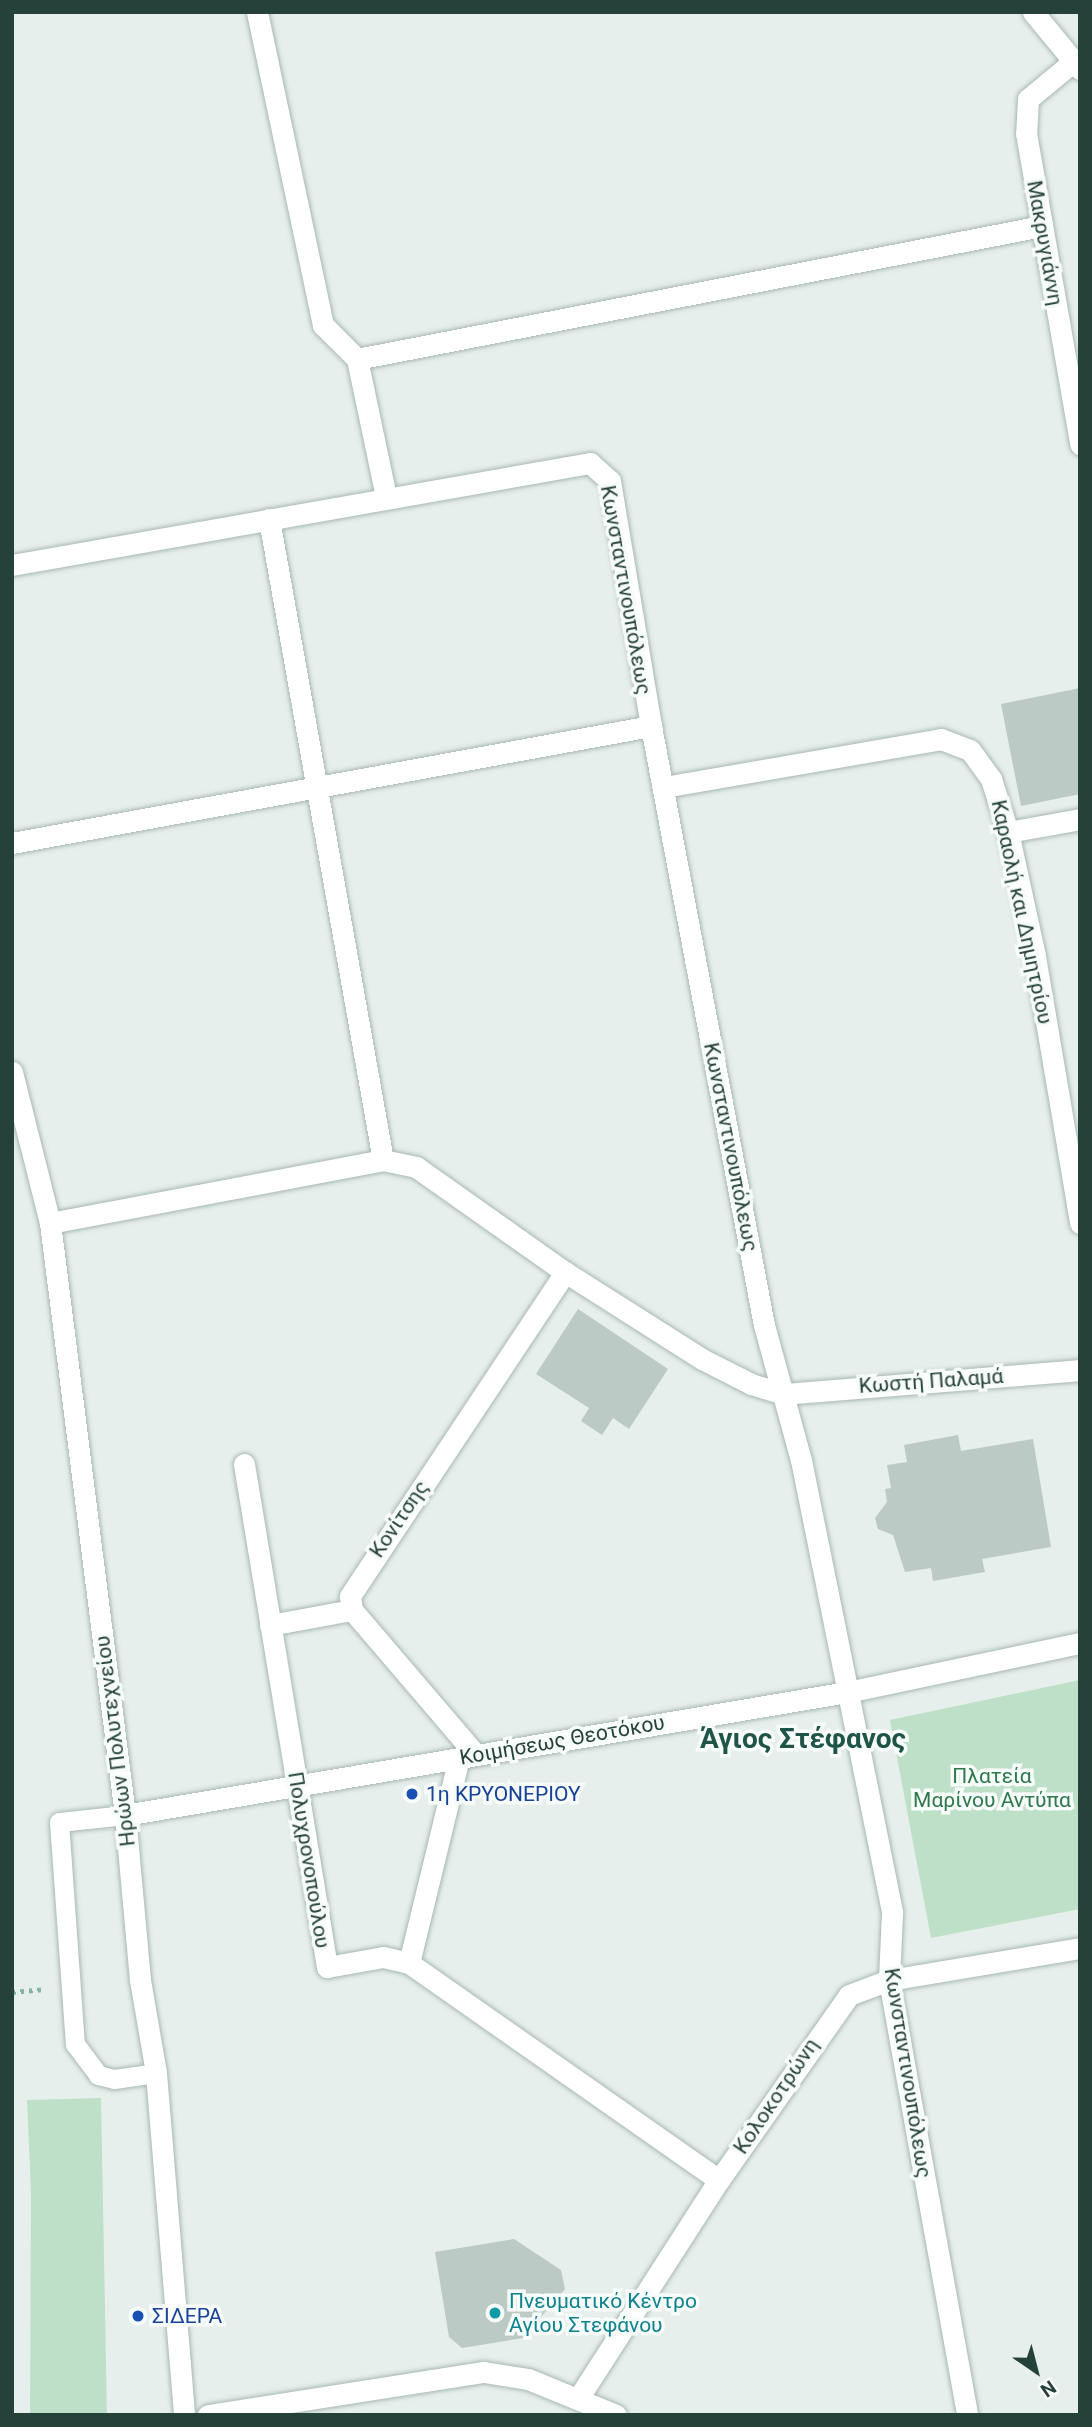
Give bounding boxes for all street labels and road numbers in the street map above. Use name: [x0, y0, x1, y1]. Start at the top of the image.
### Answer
street label: Μακρυγιάννη: [1022, 178, 1068, 308]
street label: Κωνσταντινουπόλεως: [595, 483, 657, 697]
street label: Καραολή και Δημητρίου: [986, 798, 1058, 1026]
street label: Κωνσταντινουπόλεως: [698, 1040, 764, 1254]
street label: Κωστή Παλαμά: [858, 1363, 1004, 1399]
street label: Κονίτσης: [364, 1476, 434, 1562]
street label: Ηρώων Πολυτεχνείου: [90, 1634, 140, 1848]
street label: Κοιμήσεως Θεοτόκου: [458, 1710, 666, 1770]
street label: Πολυχρονοπούλου: [283, 1770, 335, 1950]
street label: Κωνσταντινουπόλεως: [879, 1966, 937, 2180]
street label: Κολοκοτρώνη: [728, 2033, 824, 2159]

